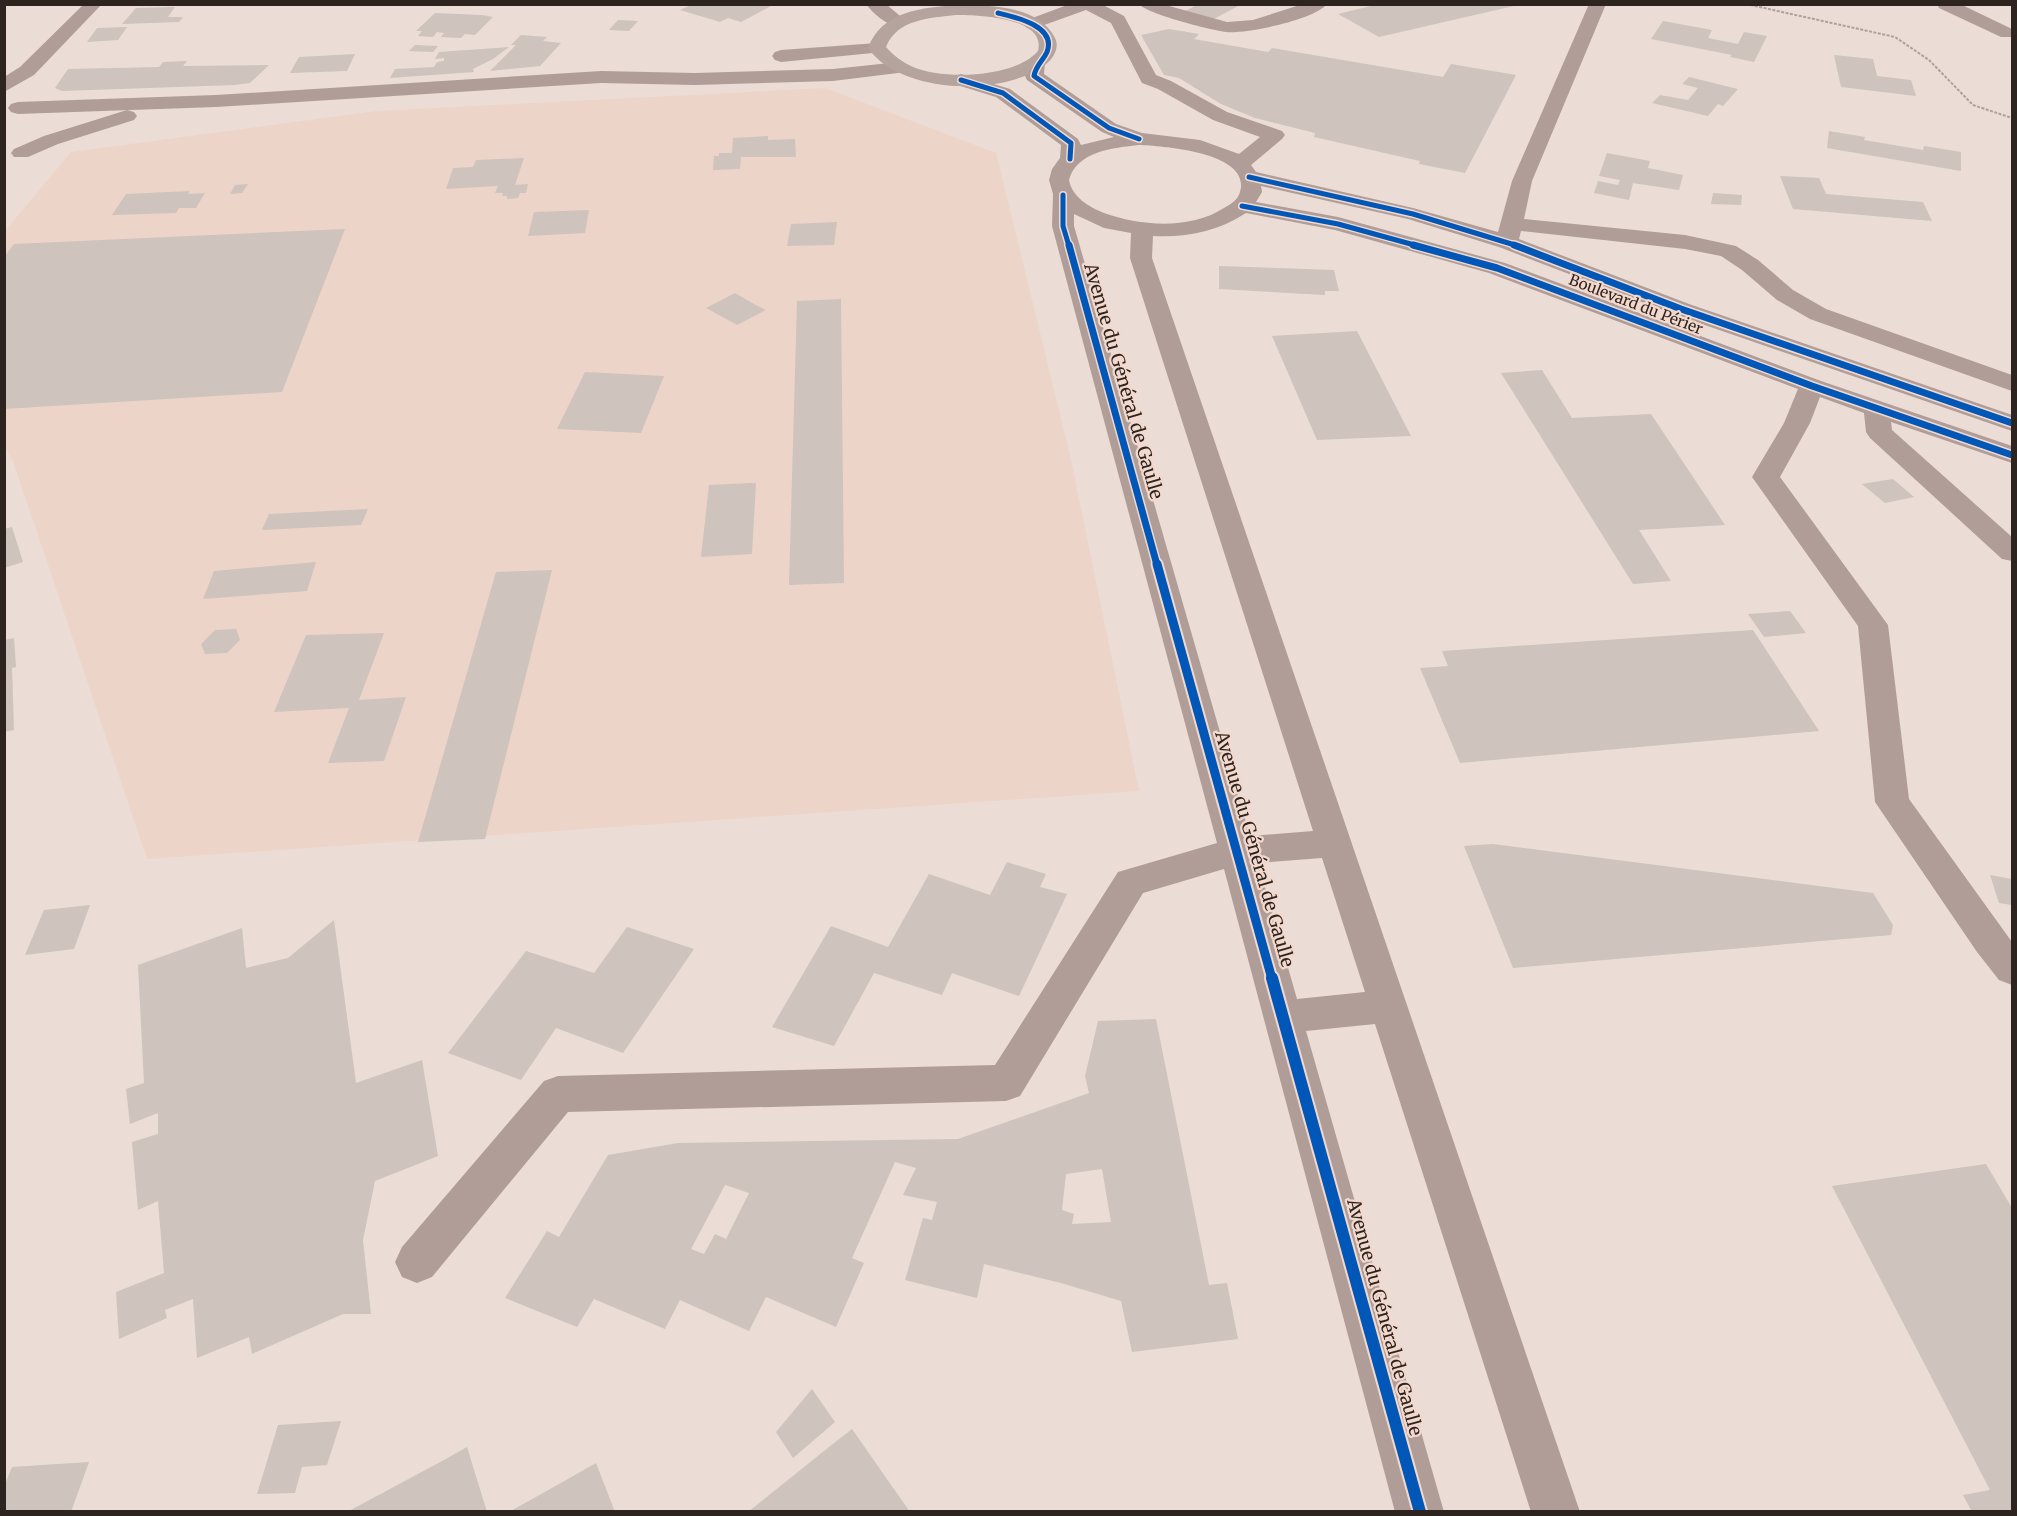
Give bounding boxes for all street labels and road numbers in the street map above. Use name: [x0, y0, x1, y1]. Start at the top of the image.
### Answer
street label: Avenue du Général de Gaulle: [1079, 259, 1169, 502]
street label: Boulevard du Périer: [1566, 270, 1706, 338]
street label: Avenue du Général de Gaulle: [1210, 727, 1300, 970]
street label: Avenue du Général de Gaulle: [1342, 1195, 1428, 1438]

